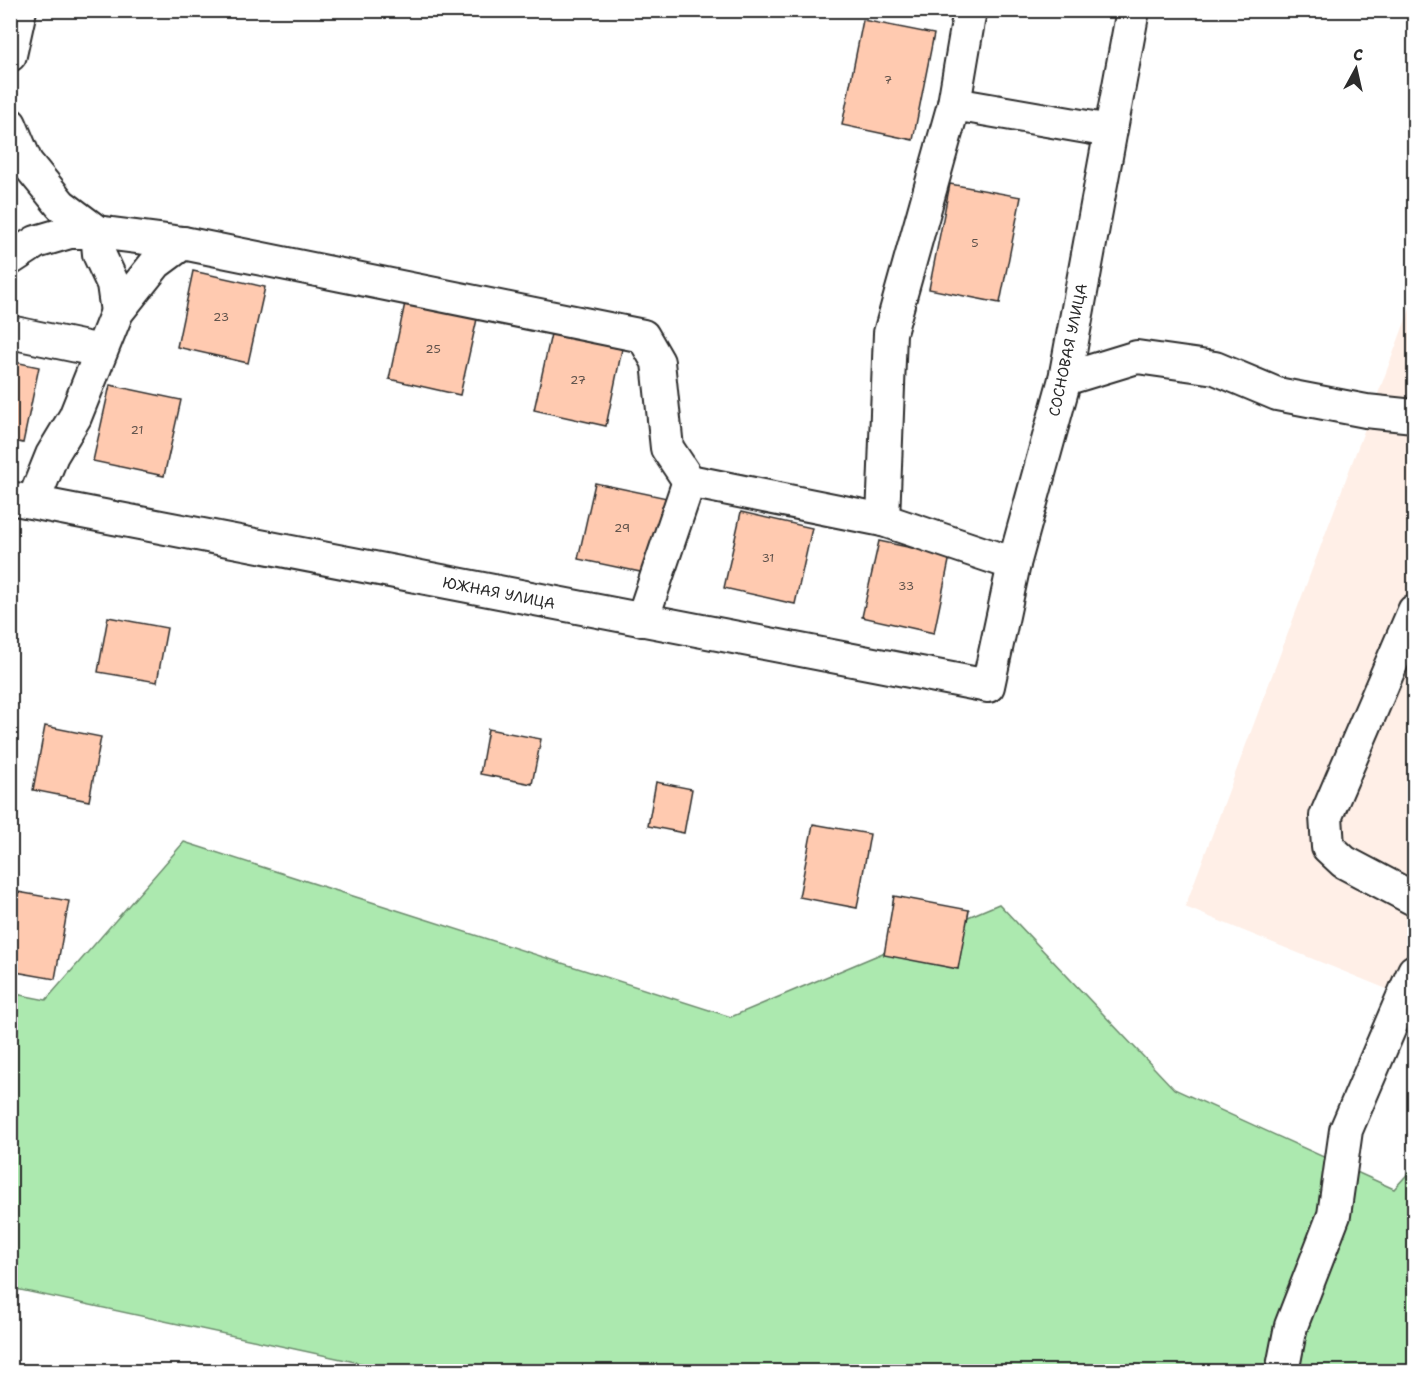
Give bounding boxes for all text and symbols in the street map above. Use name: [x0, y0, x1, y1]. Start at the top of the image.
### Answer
north arrow: [1326, 39, 1386, 99]
text: С: [1352, 44, 1365, 66]
house number: 7: [884, 72, 892, 88]
house number: 5: [971, 235, 979, 251]
street label: СОСНОВАЯ УЛИЦА: [1044, 282, 1092, 418]
house number: 23: [213, 309, 229, 325]
house number: 25: [425, 341, 441, 357]
house number: 27: [570, 372, 586, 388]
house number: 21: [131, 422, 143, 438]
house number: 29: [614, 520, 630, 536]
house number: 31: [762, 550, 774, 566]
street label: ЮЖНАЯ УЛИЦА: [441, 572, 557, 614]
house number: 33: [898, 578, 914, 594]

